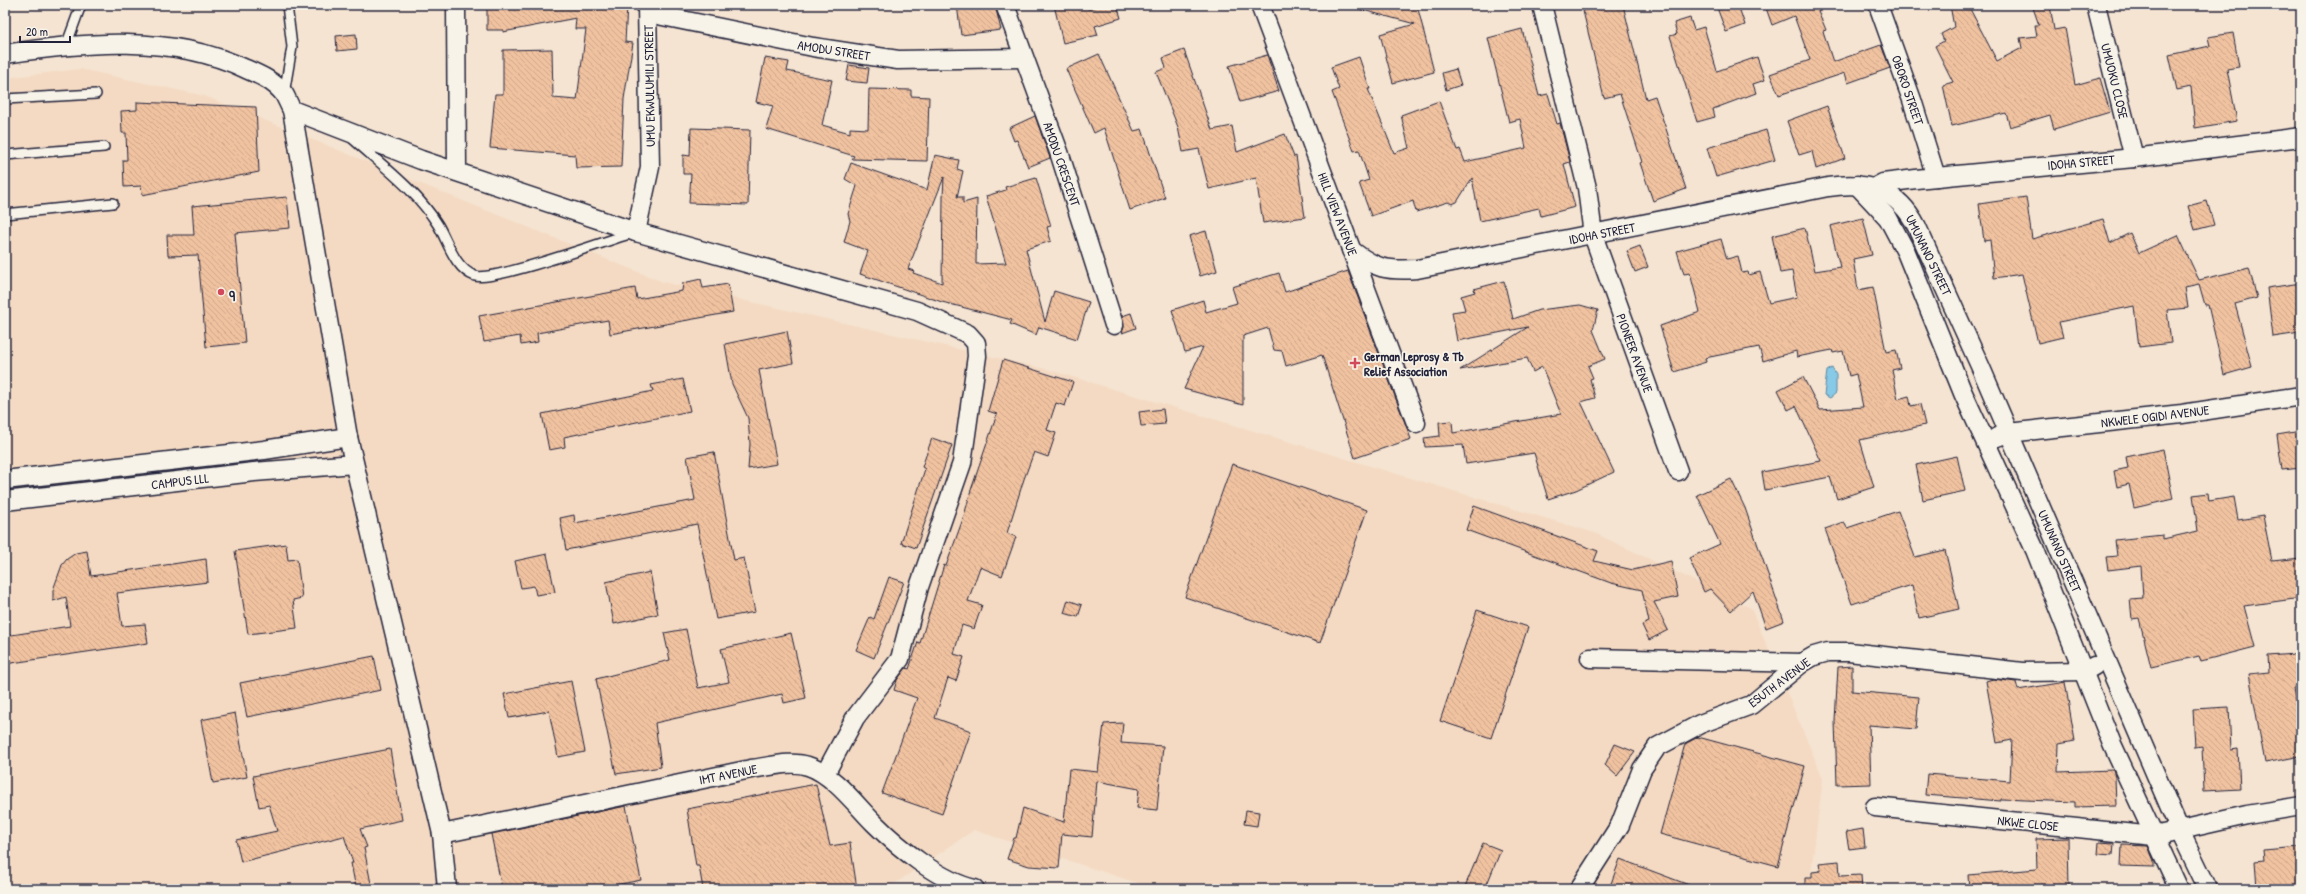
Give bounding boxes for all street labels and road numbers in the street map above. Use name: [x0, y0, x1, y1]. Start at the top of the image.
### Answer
street label: UMU EKWULUMILI STREET: [639, 24, 659, 147]
street label: AMODU STREET: [796, 35, 872, 65]
street label: UMUOKU CLOSE: [2097, 41, 2133, 121]
street label: OBORO STREET: [1888, 53, 1929, 128]
street label: AMODU CRESCENT: [1039, 119, 1085, 210]
street label: IDOHA STREET: [2047, 150, 2116, 174]
street label: HILL VIEW AVENUE: [1314, 170, 1362, 259]
street label: UMUNANO STREET: [1902, 212, 1957, 299]
street label: IDOHA STREET: [1567, 218, 1638, 248]
street label: PIONEER AVENUE: [1612, 311, 1658, 395]
street label: NKWELE OGIDI AVENUE: [2100, 400, 2210, 432]
street label: CAMPUS LLL: [150, 469, 210, 493]
street label: UMUNANO STREET: [2034, 507, 2086, 596]
street label: ESUTH AVENUE: [1744, 653, 1814, 711]
street label: IMT AVENUE: [697, 759, 759, 788]
street label: NKWE CLOSE: [1997, 811, 2060, 835]

